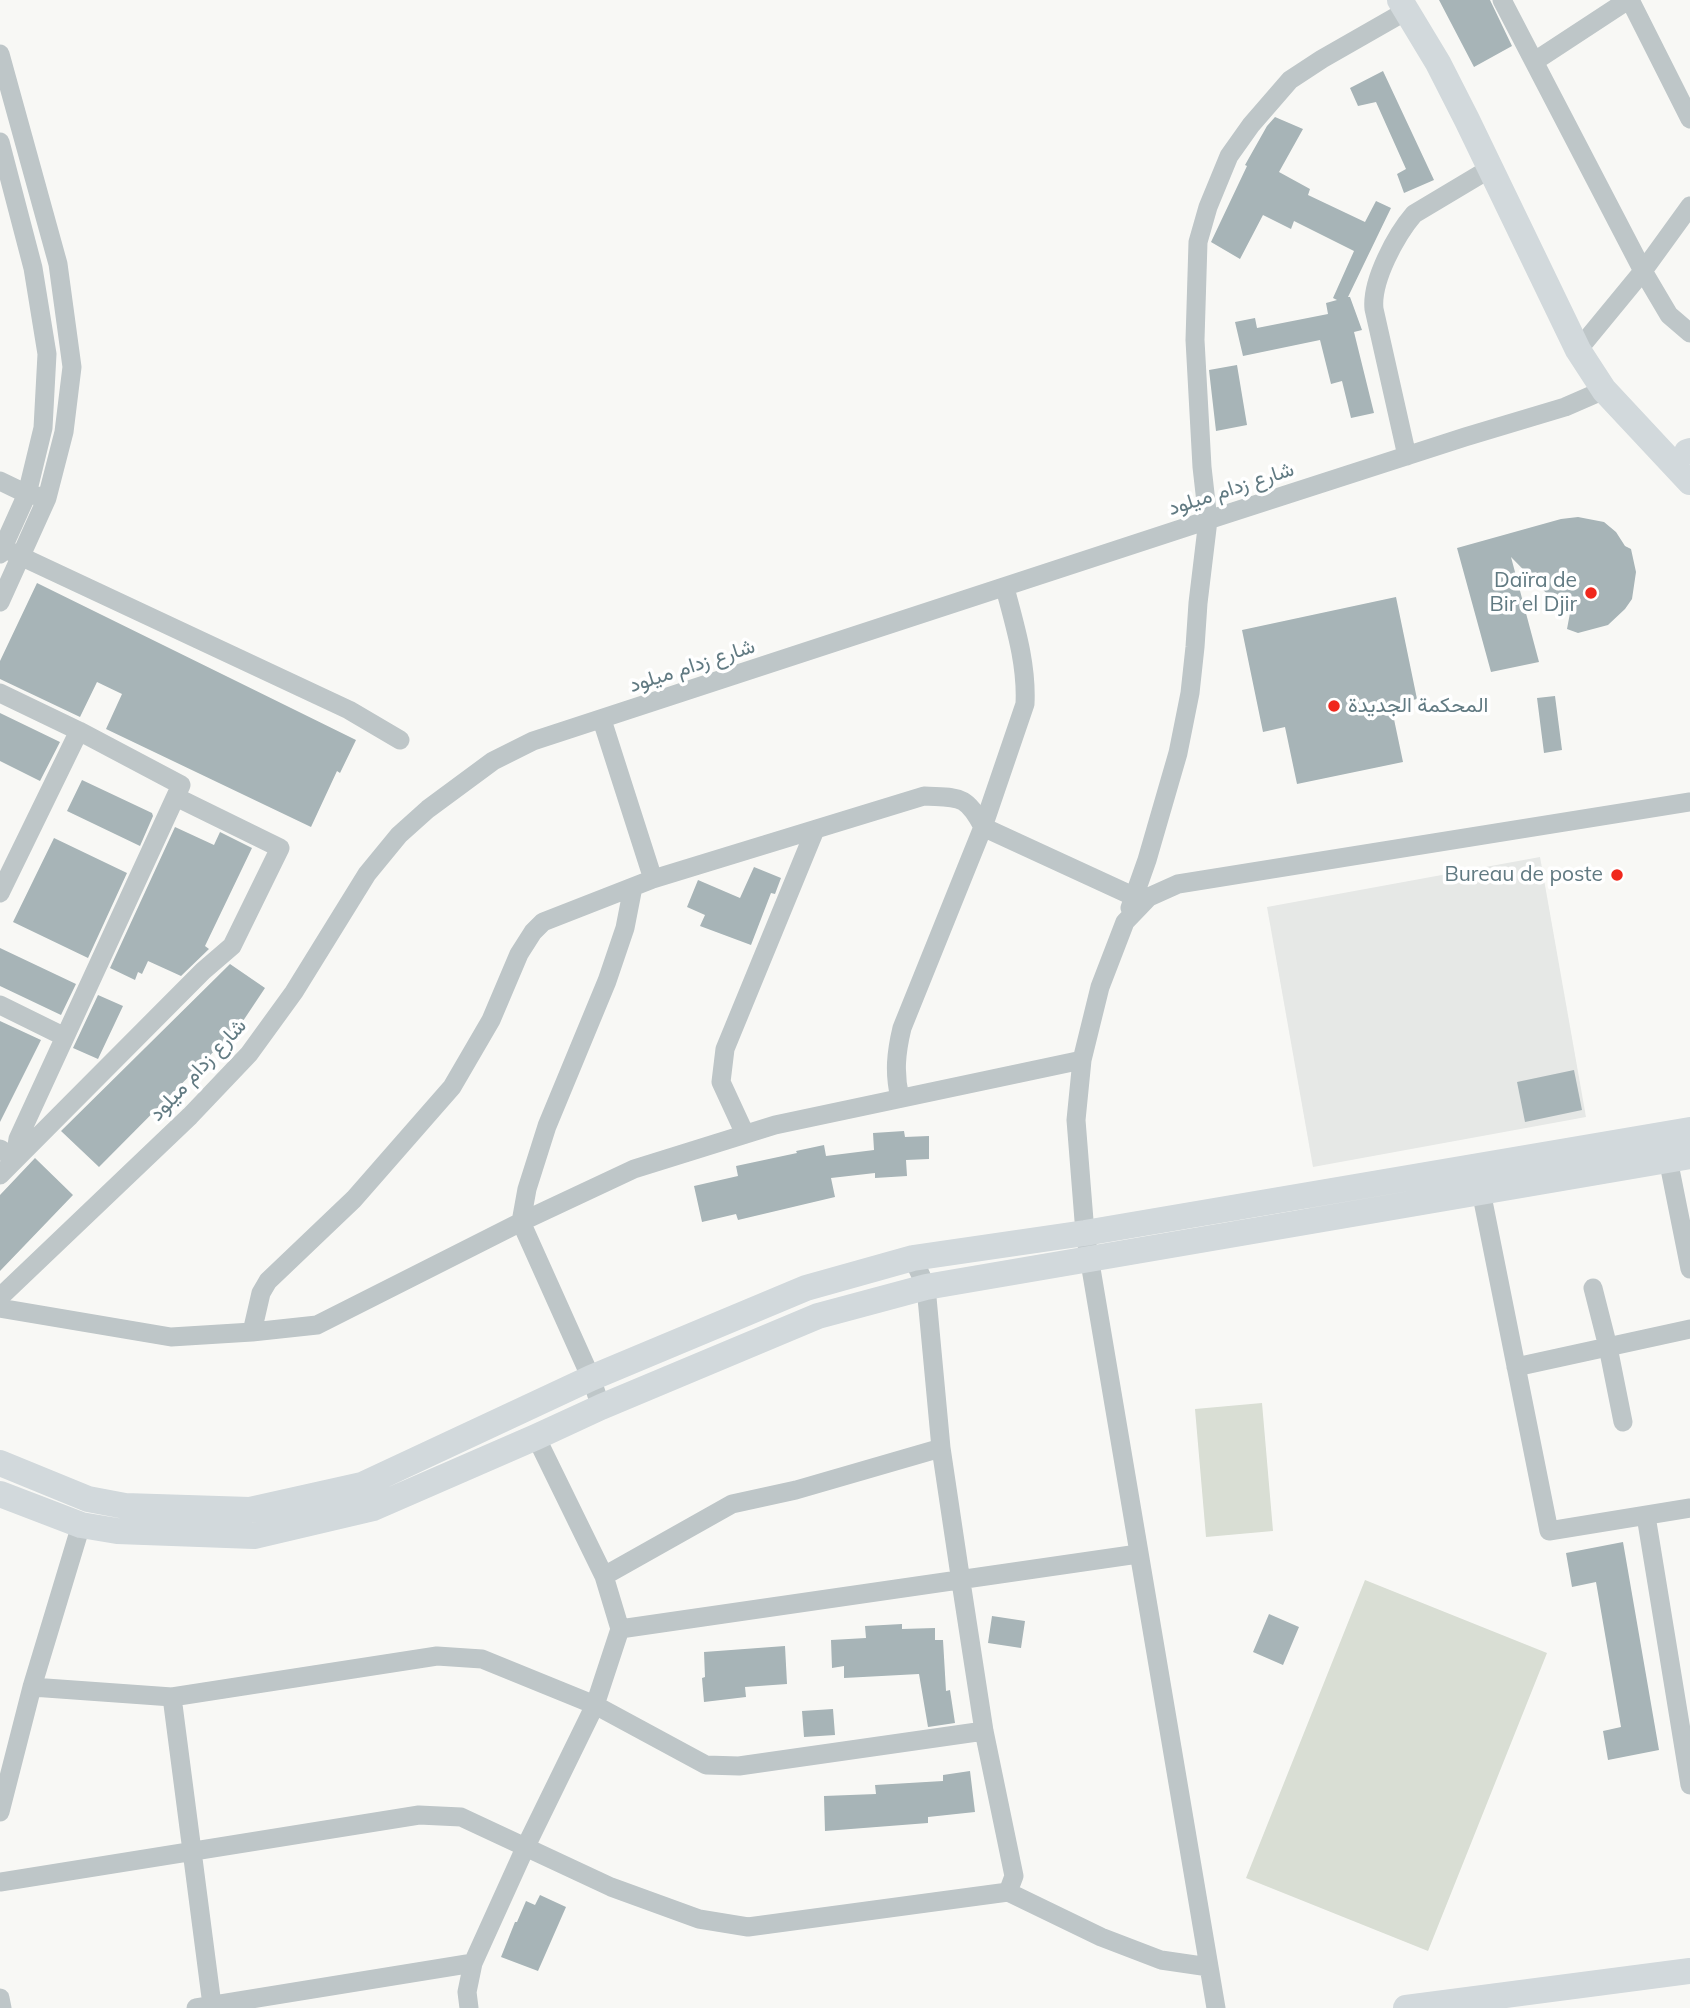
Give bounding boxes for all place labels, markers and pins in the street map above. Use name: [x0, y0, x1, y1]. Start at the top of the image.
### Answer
place label: Daïra de Bir el Djir: [1489, 568, 1577, 618]
marker: Daïra de Bir el Djir: [1583, 585, 1599, 601]
place label: المحكمة الجديدة: [1348, 693, 1488, 719]
marker: المحكمة الجديدة: [1326, 698, 1342, 714]
place label: Bureau de poste: [1444, 862, 1603, 888]
marker: Bureau de poste: [1609, 867, 1625, 883]

